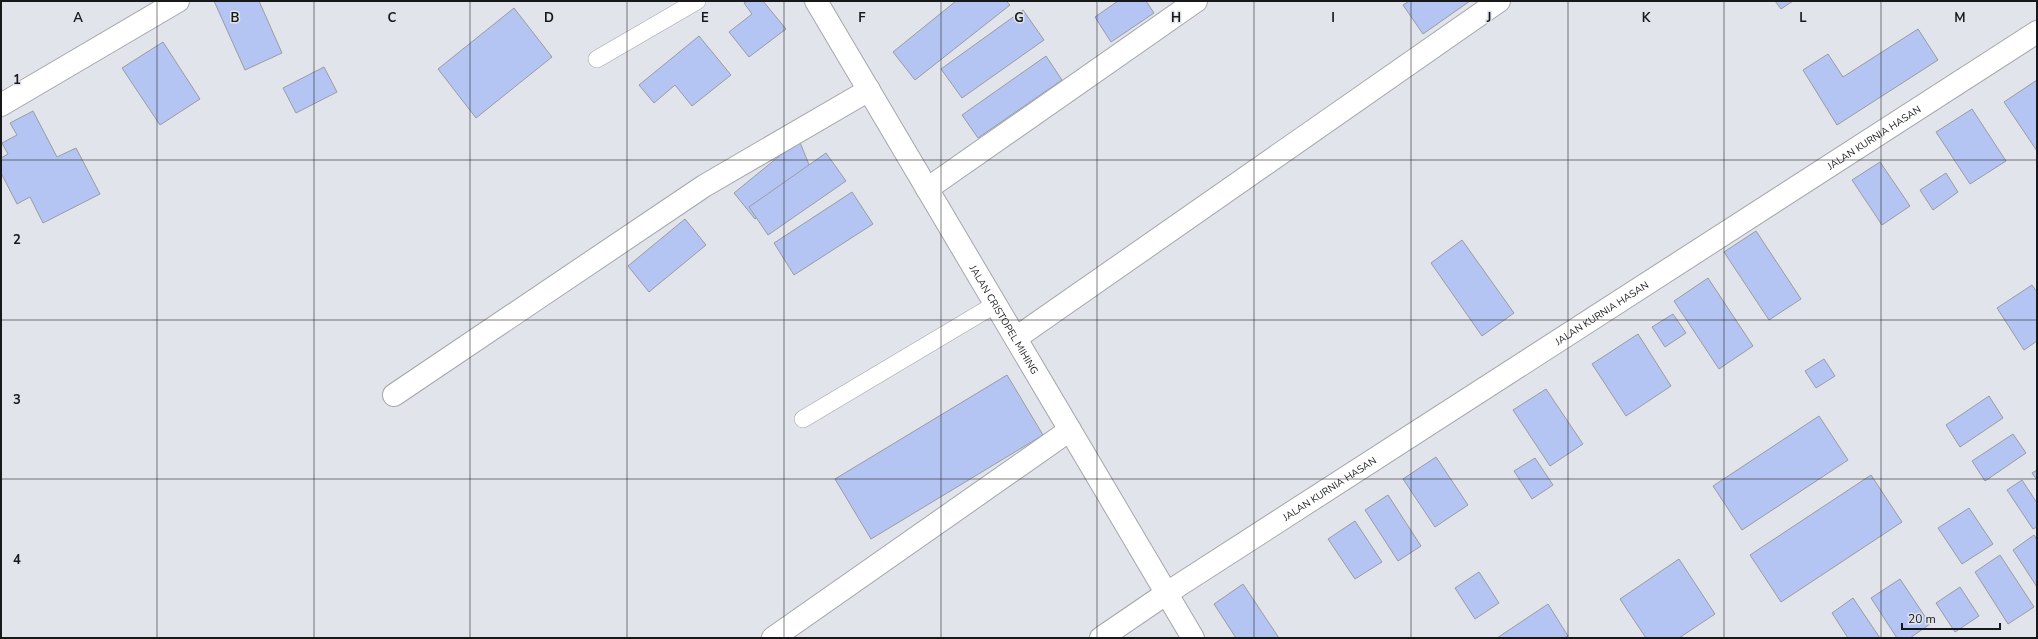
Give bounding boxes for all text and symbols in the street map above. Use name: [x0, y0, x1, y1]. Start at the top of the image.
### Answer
text: A: [73, 9, 83, 27]
text: B: [231, 9, 240, 27]
text: C: [388, 9, 397, 27]
text: D: [544, 9, 554, 27]
text: E: [701, 9, 709, 27]
text: F: [858, 9, 866, 27]
text: G: [1014, 9, 1024, 27]
text: H: [1171, 9, 1181, 27]
text: I: [1331, 9, 1335, 27]
text: J: [1486, 9, 1491, 27]
text: K: [1642, 9, 1651, 27]
text: L: [1799, 9, 1807, 27]
text: M: [1954, 9, 1966, 27]
text: 1: [13, 71, 21, 89]
street label: JALAN KURNIA HASAN: [1824, 103, 1924, 174]
text: 2: [13, 231, 21, 249]
street label: JALAN CRISTOPEL MIHING: [965, 262, 1041, 377]
street label: JALAN KURNIA HASAN: [1552, 278, 1652, 349]
text: 3: [13, 391, 21, 409]
street label: JALAN KURNIA HASAN: [1280, 454, 1379, 525]
text: 4: [13, 551, 21, 569]
scale bar: [1902, 605, 2000, 631]
text: 20 m: [1908, 611, 1936, 627]

